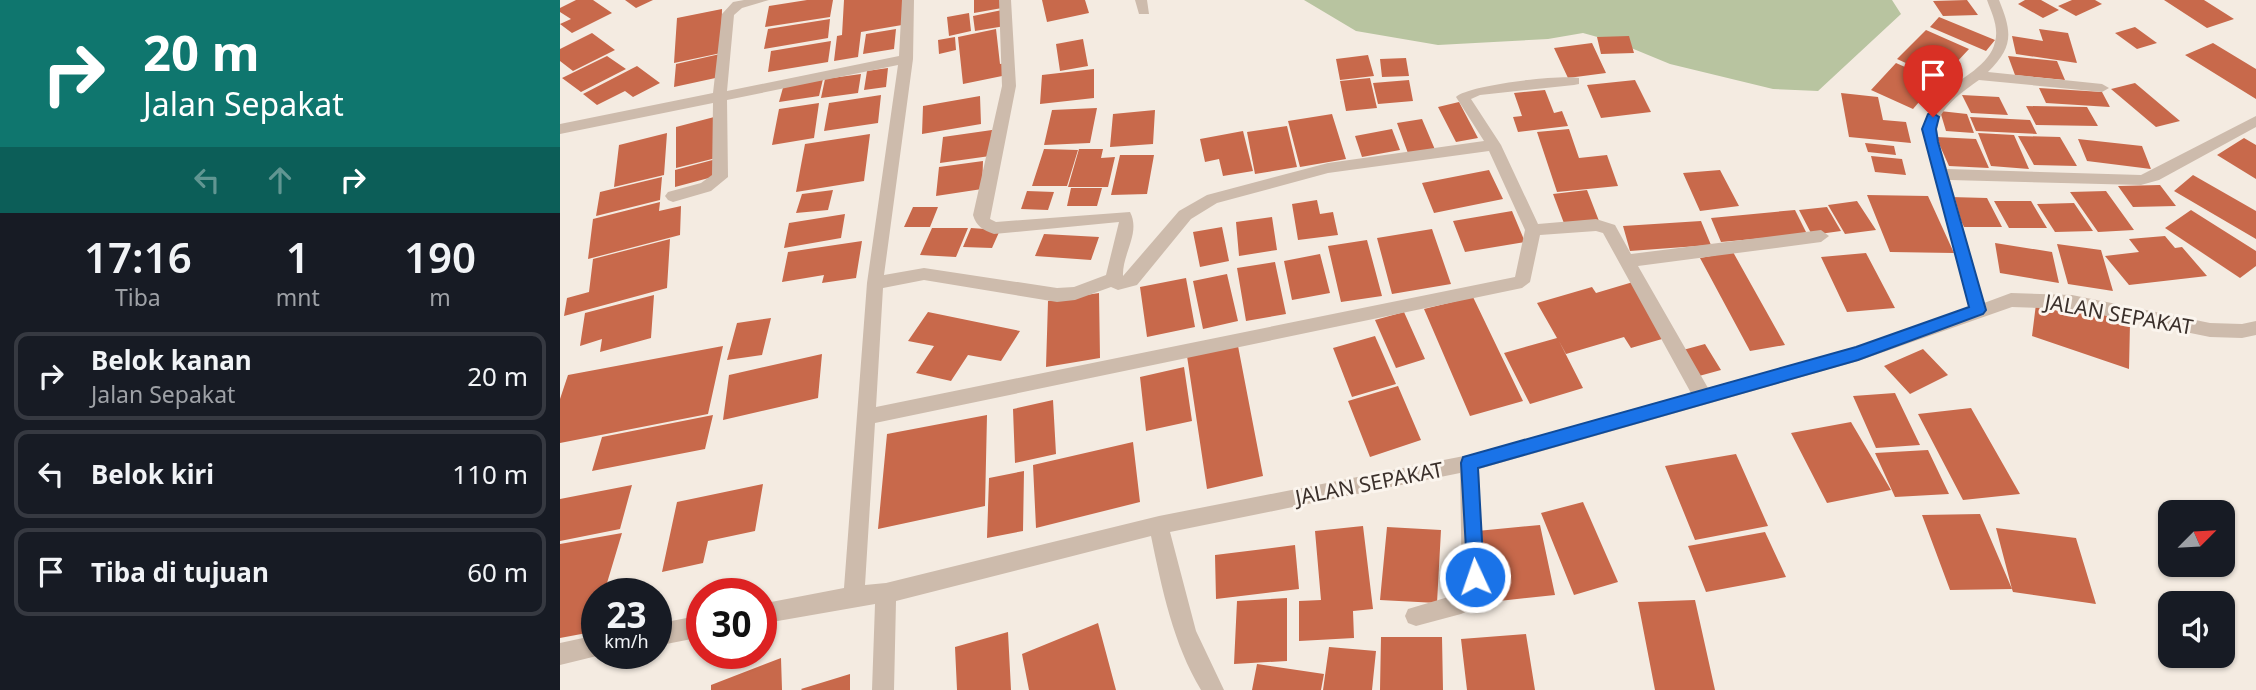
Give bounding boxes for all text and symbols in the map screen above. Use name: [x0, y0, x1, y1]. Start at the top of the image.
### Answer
text: 20 m: [143, 19, 260, 85]
icon: right: [28, 28, 119, 119]
pin: [1903, 45, 1963, 117]
icon: arrive: [1914, 56, 1952, 94]
text: Jalan Sepakat: [143, 82, 344, 125]
icon: left: [188, 161, 226, 199]
icon: ahead: [261, 161, 299, 199]
icon: right: [334, 161, 372, 199]
text: 17:16: [84, 228, 192, 285]
text: 1: [286, 228, 310, 285]
text: 190: [404, 228, 476, 285]
text: Tiba: [115, 281, 161, 313]
text: mnt: [276, 281, 320, 313]
text: m: [429, 281, 451, 313]
street label: JALAN SEPAKAT: [2041, 287, 2196, 341]
text: Belok kanan: [91, 342, 252, 378]
icon: right: [32, 357, 70, 395]
text: 20 m: [467, 358, 528, 394]
text: Jalan Sepakat: [91, 378, 235, 410]
icon: left: [32, 455, 70, 493]
street label: JALAN SEPAKAT: [1291, 455, 1446, 511]
text: Belok kiri: [91, 456, 214, 492]
text: 110 m: [452, 456, 528, 492]
north arrow: [2158, 500, 2235, 578]
map controls: [2158, 500, 2235, 668]
position arrow: [1438, 540, 1512, 614]
icon: arrive: [32, 553, 70, 591]
text: Tiba di tujuan: [91, 554, 269, 590]
text: 60 m: [467, 554, 528, 590]
speed limit sign: 30: [686, 578, 777, 669]
text: 23: [606, 591, 647, 638]
button: sound: [2158, 591, 2235, 668]
text: km/h: [604, 629, 649, 653]

